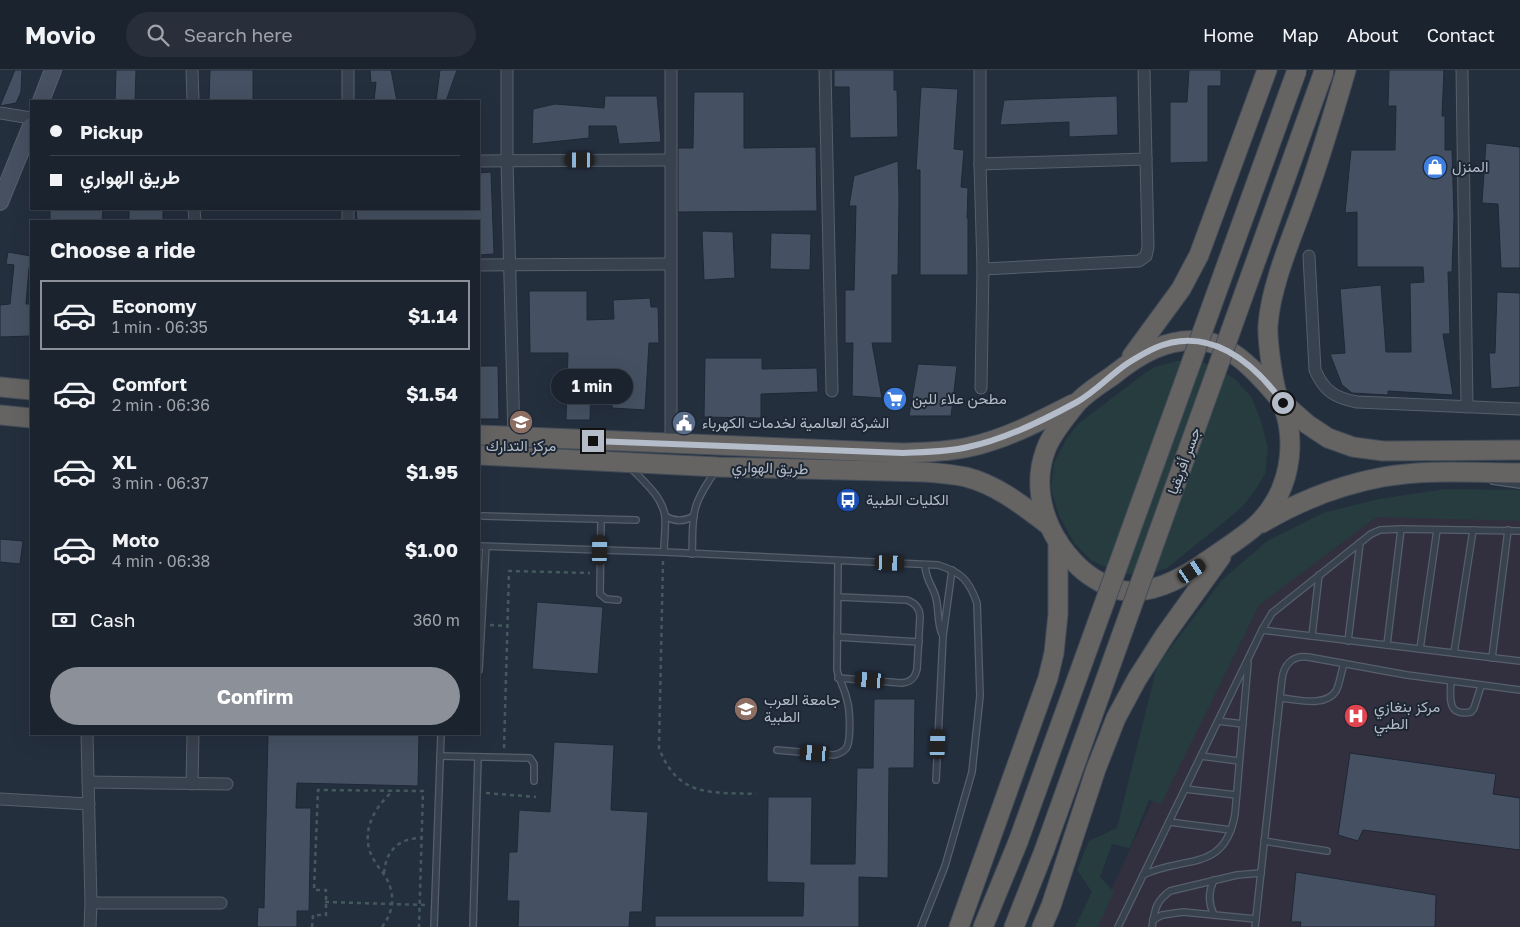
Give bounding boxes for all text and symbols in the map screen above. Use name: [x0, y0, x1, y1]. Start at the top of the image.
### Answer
search box: [126, 12, 476, 57]
text: Movio: [25, 20, 96, 49]
icon: search: [144, 21, 172, 49]
text: Search here: [184, 23, 293, 46]
text: Home: [1203, 24, 1254, 46]
text: Map: [1282, 24, 1319, 46]
text: About: [1347, 24, 1399, 46]
text: Contact: [1427, 24, 1495, 46]
text: Pickup: [80, 120, 143, 143]
car: [565, 153, 595, 168]
shop icon: المنزل: [1422, 154, 1448, 180]
place label: المنزل: [1452, 157, 1488, 176]
text: طريق الهواري: [80, 165, 180, 188]
text: Choose a ride: [50, 236, 196, 263]
icon: car: [52, 293, 97, 338]
text: Economy: [112, 294, 197, 317]
text: $1.14: [408, 304, 458, 327]
text: 1 min · 06:35: [112, 317, 208, 337]
callout: 1 min: [552, 368, 634, 404]
icon: car: [52, 371, 97, 416]
text: Comfort: [112, 372, 187, 395]
text: 1 min: [572, 376, 612, 396]
text: $1.54: [406, 382, 458, 405]
supermarket icon: مطحن علاء للبن: [882, 386, 908, 412]
place label: مطحن علاء للبن: [912, 389, 1007, 409]
route start: [1272, 392, 1294, 414]
text: 2 min · 06:36: [112, 395, 210, 415]
school or university icon: مركز التدارك: [508, 409, 534, 435]
public building icon: الشركة العالمية لخدمات الكهرباء: [671, 410, 697, 436]
place label: الشركة العالمية لخدمات الكهرباء: [702, 413, 889, 432]
street label: جسر أفريقيا: [1163, 425, 1204, 497]
route end: [582, 430, 604, 452]
place label: مركز التدارك: [486, 436, 556, 455]
icon: car: [52, 449, 97, 494]
text: XL: [112, 450, 137, 473]
street label: طريق الهواري: [731, 457, 809, 482]
text: $1.95: [406, 460, 458, 483]
text: 3 min · 06:37: [112, 473, 209, 493]
bus stop icon: الكليات الطبية: [835, 487, 861, 513]
place label: الكليات الطبية: [866, 490, 949, 509]
icon: car: [52, 527, 97, 572]
text: Moto: [112, 528, 159, 551]
car: [592, 535, 607, 565]
text: $1.00: [405, 538, 458, 561]
text: 4 min · 06:38: [112, 551, 210, 571]
car: [874, 555, 905, 571]
car: [1175, 556, 1208, 586]
icon: cash: [50, 606, 78, 634]
text: Cash: [90, 608, 135, 631]
text: 360 m: [413, 610, 460, 630]
button: Confirm: [50, 667, 460, 725]
car: [854, 671, 885, 689]
place label: جامعة العرب الطبية: [764, 690, 840, 726]
school or university icon: جامعة العرب الطبية: [733, 696, 759, 722]
place label: مركز بنغازي الطبي: [1374, 697, 1440, 737]
hospital icon: مركز بنغازي الطبي: [1343, 703, 1369, 729]
car: [929, 729, 946, 759]
car: [799, 744, 830, 762]

